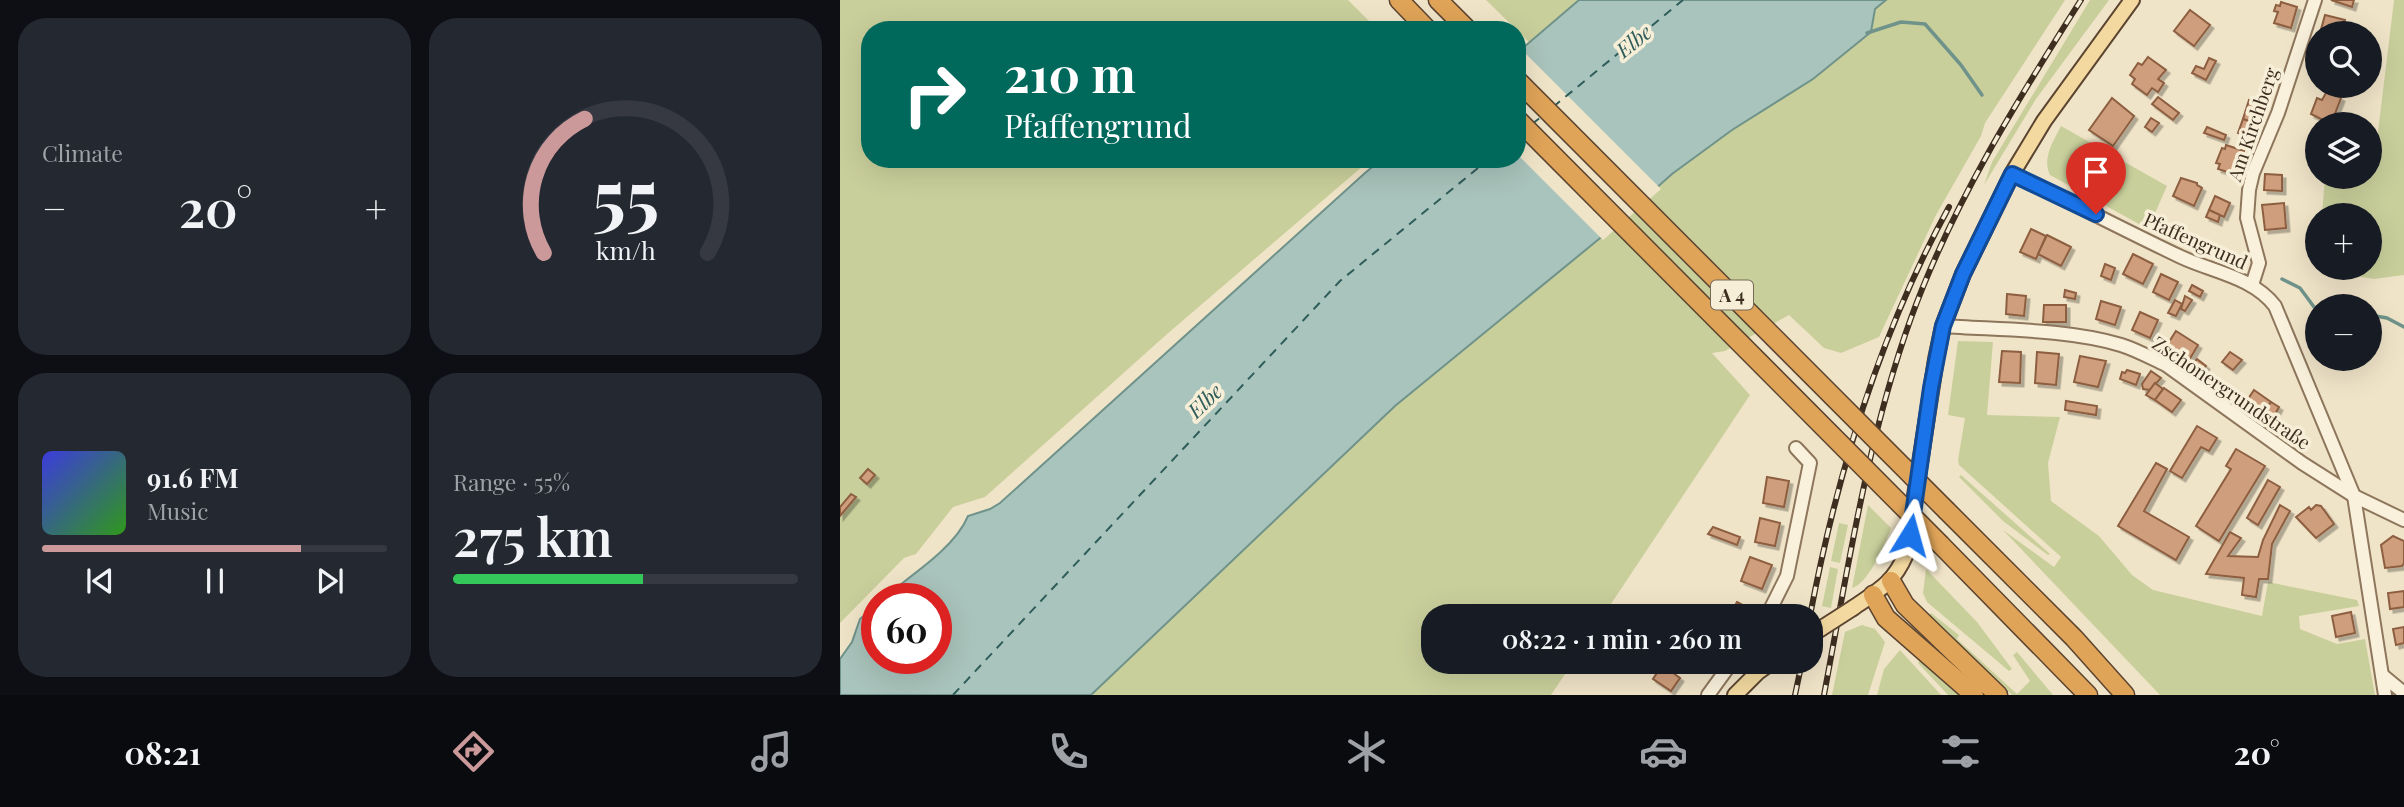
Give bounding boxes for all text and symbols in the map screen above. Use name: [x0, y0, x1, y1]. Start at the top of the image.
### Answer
water label: Elbe: [1609, 17, 1657, 64]
map controls: [2305, 21, 2382, 371]
button: search: [2305, 21, 2382, 98]
text: 210 m: [1004, 40, 1136, 105]
icon: right: [889, 49, 980, 140]
street label: Am Kirchberg: [2220, 64, 2284, 185]
text: Pfaffengrund: [1004, 103, 1192, 146]
button: layers: [2305, 112, 2382, 189]
text: Climate: [42, 137, 123, 168]
pin: [2066, 142, 2126, 214]
text: 55: [592, 144, 659, 241]
icon: arrive: [2077, 153, 2115, 191]
text: 20°: [179, 172, 253, 241]
text: −: [42, 182, 67, 233]
text: +: [365, 182, 387, 233]
button: +: [2305, 203, 2382, 280]
street label: Pfaffengrund: [2140, 205, 2252, 275]
text: km/h: [596, 232, 656, 265]
road number: A 4: [1711, 281, 1753, 310]
button: −: [2305, 294, 2382, 371]
street label: Zschonergrundstraße: [2148, 329, 2316, 455]
water label: Elbe: [1180, 377, 1227, 424]
text: 91.6 FM: [147, 460, 239, 495]
text: Range · 55%: [453, 466, 570, 497]
text: Music: [147, 495, 208, 526]
position arrow: [1873, 498, 1947, 572]
text: 275 km: [453, 501, 613, 570]
icon: previous: [81, 562, 119, 600]
icon: pause: [196, 562, 234, 600]
icon: next: [311, 562, 349, 600]
speed limit sign: 60: [861, 583, 952, 674]
text: 08:22 · 1 min · 260 m: [1502, 621, 1742, 656]
icon: directions: [449, 727, 498, 776]
icon: music: [747, 727, 796, 776]
icon: phone: [1044, 727, 1093, 776]
icon: climate: [1342, 727, 1391, 776]
icon: car: [1639, 727, 1688, 776]
icon: filters: [1936, 727, 1985, 776]
text: 08:21: [124, 730, 201, 773]
text: 20°: [2234, 730, 2280, 773]

